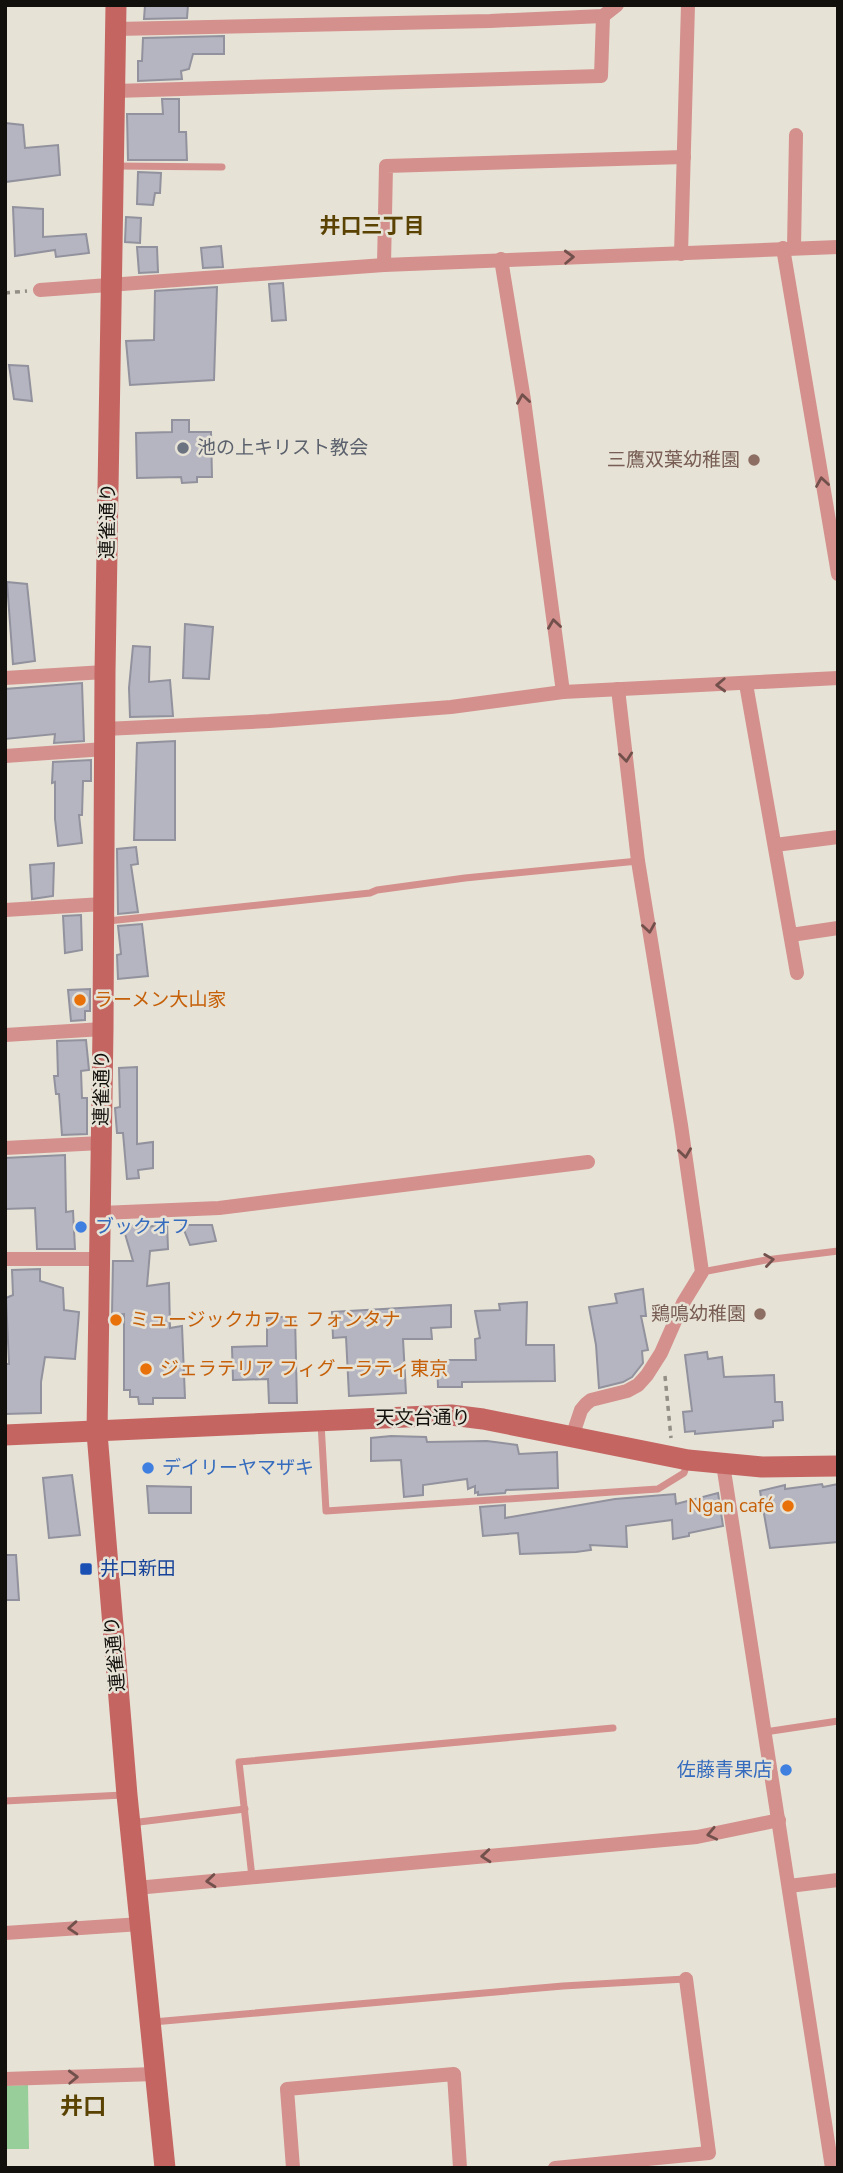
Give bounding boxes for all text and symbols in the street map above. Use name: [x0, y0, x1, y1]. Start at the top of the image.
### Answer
district label: 井口三丁目: [320, 212, 425, 240]
one-way arrow: [564, 250, 575, 265]
one-way arrow: [516, 393, 531, 405]
place label: 池の上キリスト教会: [197, 435, 368, 461]
marker: 池の上キリスト教会: [175, 440, 191, 456]
place label: 三鷹双葉幼稚園: [607, 447, 740, 473]
marker: 三鷹双葉幼稚園: [746, 452, 762, 468]
one-way arrow: [815, 476, 830, 488]
street label: 連雀通り: [94, 483, 122, 559]
one-way arrow: [547, 619, 562, 630]
one-way arrow: [715, 678, 726, 693]
one-way arrow: [618, 752, 633, 763]
one-way arrow: [641, 922, 656, 934]
place label: ラーメン大山家: [94, 987, 226, 1013]
marker: ラーメン大山家: [72, 992, 88, 1008]
street label: 連雀通り: [88, 1050, 116, 1126]
one-way arrow: [677, 1147, 692, 1159]
place label: ブックオフ: [95, 1214, 190, 1240]
marker: ブックオフ: [73, 1219, 89, 1235]
one-way arrow: [763, 1253, 775, 1268]
place label: 鶏鳴幼稚園: [651, 1301, 746, 1327]
marker: 鶏鳴幼稚園: [752, 1306, 768, 1322]
place label: ミュージックカフェ フォンタナ: [130, 1307, 401, 1333]
marker: ミュージックカフェ フォンタナ: [108, 1312, 124, 1328]
place label: ジェラテリア フィグーラティ東京: [160, 1356, 448, 1382]
marker: ジェラテリア フィグーラティ東京: [138, 1361, 154, 1377]
street label: 天文台通り: [375, 1405, 471, 1431]
place label: デイリーヤマザキ: [162, 1455, 314, 1481]
marker: デイリーヤマザキ: [140, 1460, 156, 1476]
place label: Ngan café: [688, 1493, 774, 1519]
marker: Ngan café: [780, 1498, 796, 1514]
place label: 井口新田: [100, 1556, 176, 1582]
marker: 井口新田: [78, 1561, 94, 1577]
street label: 連雀通り: [99, 1615, 131, 1693]
place label: 佐藤青果店: [677, 1757, 772, 1783]
marker: 佐藤青果店: [778, 1762, 794, 1778]
one-way arrow: [706, 1826, 718, 1840]
one-way arrow: [480, 1849, 492, 1864]
one-way arrow: [205, 1873, 216, 1888]
one-way arrow: [67, 1921, 78, 1936]
one-way arrow: [69, 2069, 79, 2085]
district label: 井口: [60, 2091, 106, 2122]

